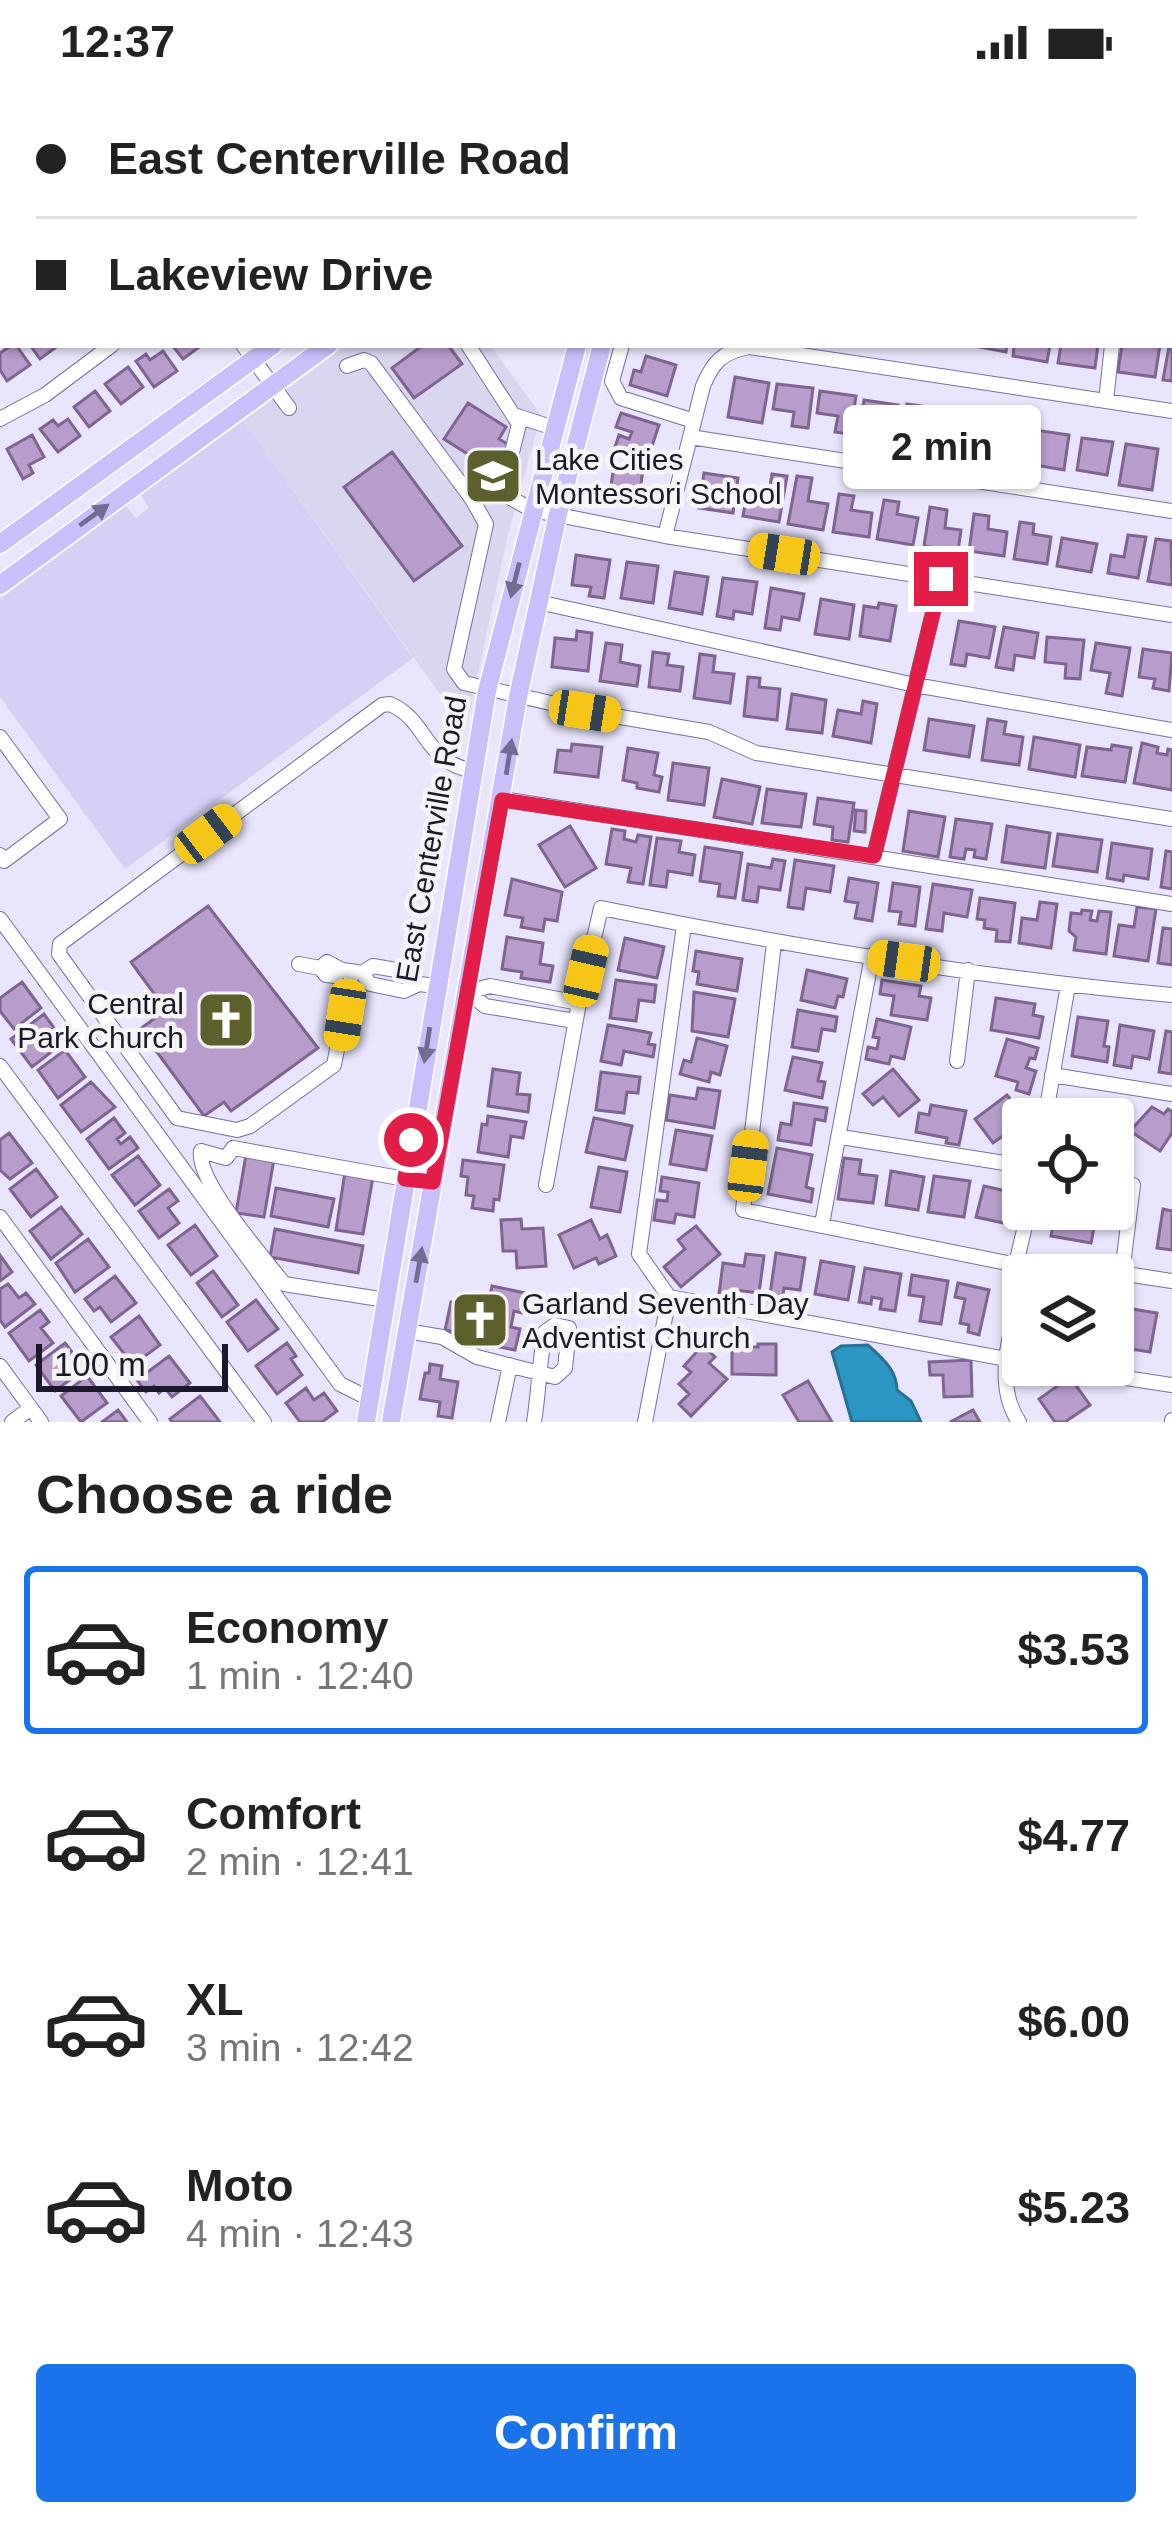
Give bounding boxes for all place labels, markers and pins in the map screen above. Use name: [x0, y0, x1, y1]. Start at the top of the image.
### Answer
place label: Lake Cities Montessori School: [535, 443, 782, 510]
school or university icon: Lake Cities Montessori School: [462, 445, 524, 507]
place label: Central Park Church: [17, 987, 184, 1054]
church icon: Central Park Church: [195, 989, 257, 1051]
place label: Garland Seventh Day Adventist Church: [522, 1287, 809, 1354]
church icon: Garland Seventh Day Adventist Church: [449, 1289, 511, 1351]

